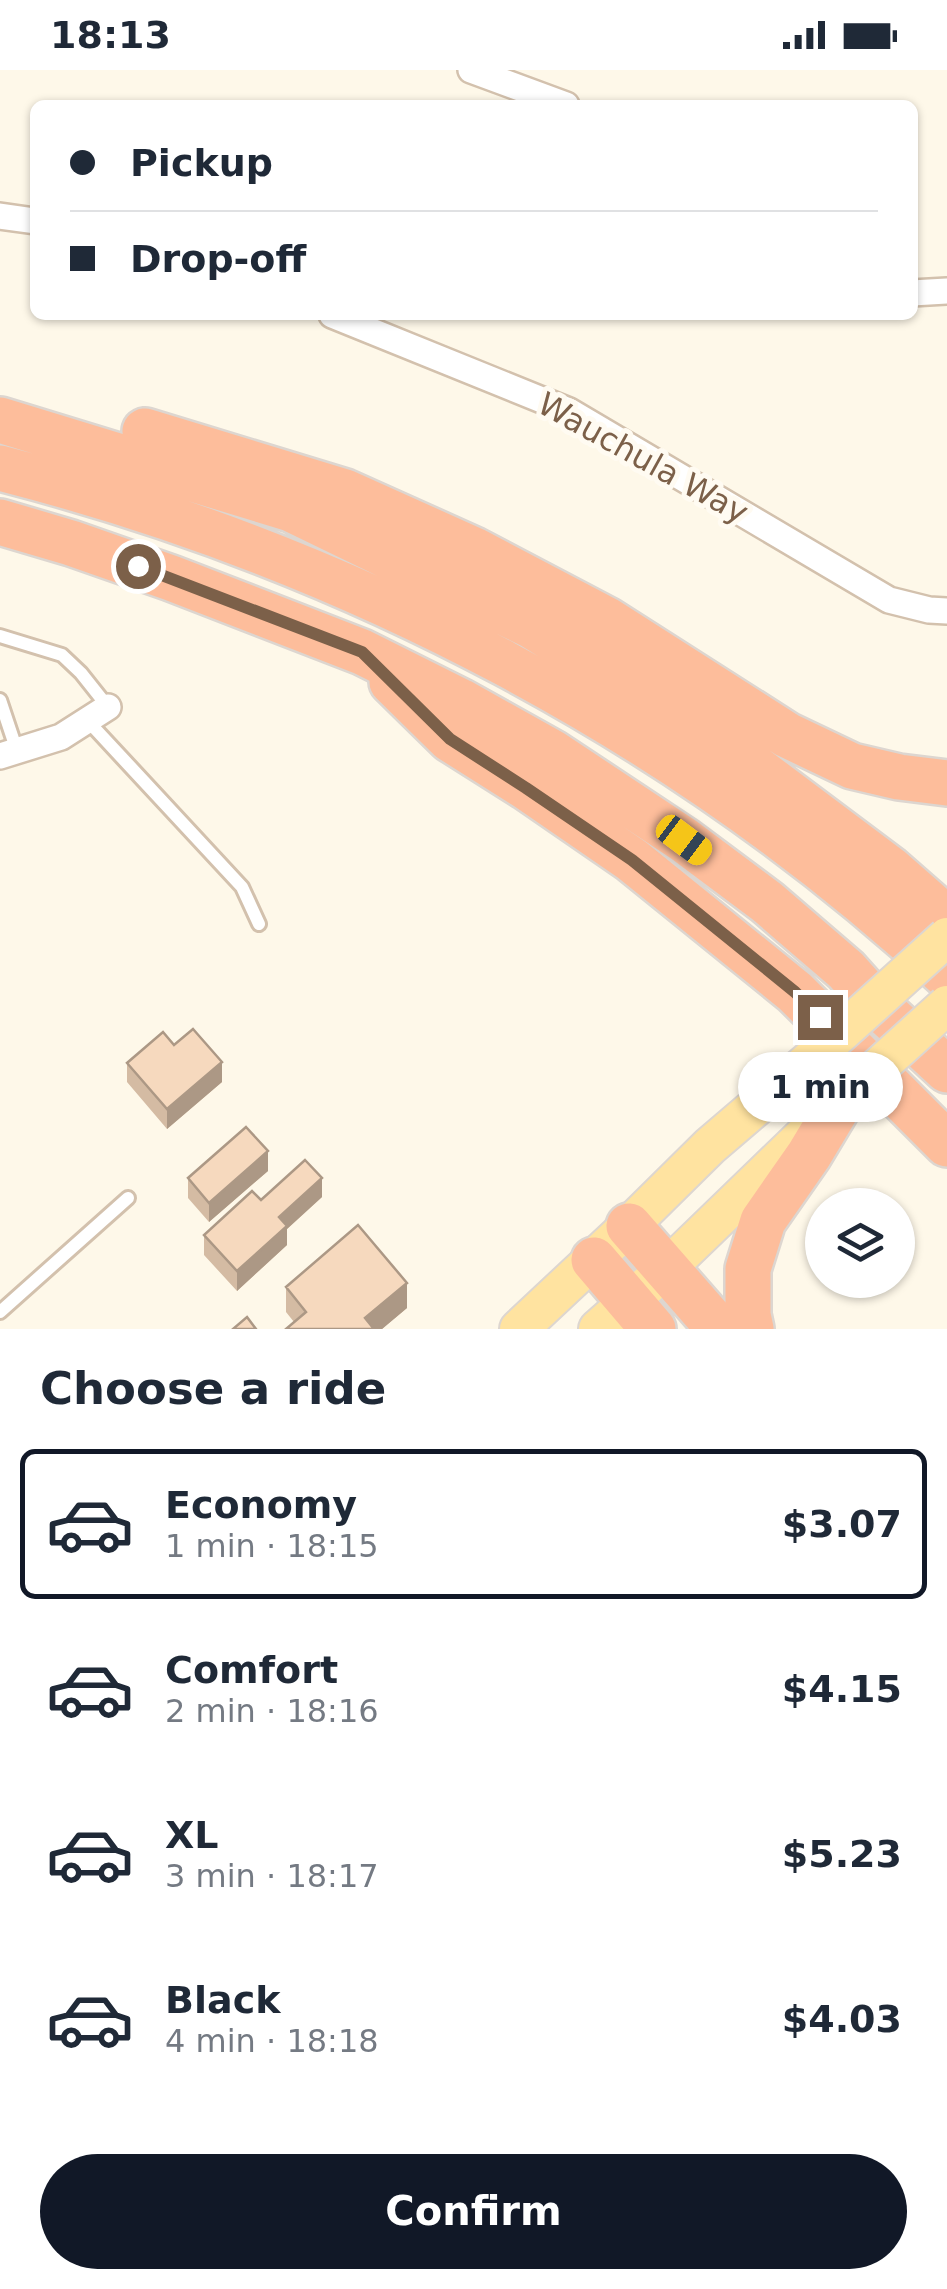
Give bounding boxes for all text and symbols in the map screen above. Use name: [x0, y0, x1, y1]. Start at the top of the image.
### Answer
text: 18:13: [50, 13, 171, 57]
text: Pickup: [130, 141, 273, 185]
text: Drop-off: [130, 237, 306, 281]
street label: Wauchula Way: [531, 385, 755, 531]
route start: [116, 544, 161, 589]
car: [651, 810, 717, 870]
route end: [798, 995, 843, 1040]
callout: 1 min: [738, 1052, 902, 1122]
text: 1 min: [770, 1068, 871, 1106]
map controls: [805, 1188, 915, 1298]
button: layers: [805, 1188, 915, 1298]
text: Choose a ride: [40, 1362, 386, 1415]
icon: car: [45, 1479, 135, 1569]
text: Economy: [165, 1483, 357, 1527]
text: $3.07: [782, 1502, 902, 1546]
text: 1 min · 18:15: [165, 1527, 379, 1565]
icon: car: [45, 1644, 135, 1734]
text: Comfort: [165, 1648, 338, 1692]
text: $4.15: [782, 1667, 902, 1711]
text: 2 min · 18:16: [165, 1692, 379, 1730]
icon: car: [45, 1809, 135, 1899]
text: XL: [165, 1813, 219, 1857]
text: $5.23: [782, 1832, 902, 1876]
text: 3 min · 18:17: [165, 1857, 379, 1895]
icon: car: [45, 1974, 135, 2064]
text: Black: [165, 1978, 280, 2022]
text: $4.03: [782, 1997, 902, 2041]
text: 4 min · 18:18: [165, 2022, 379, 2060]
button: Confirm: [40, 2154, 907, 2269]

